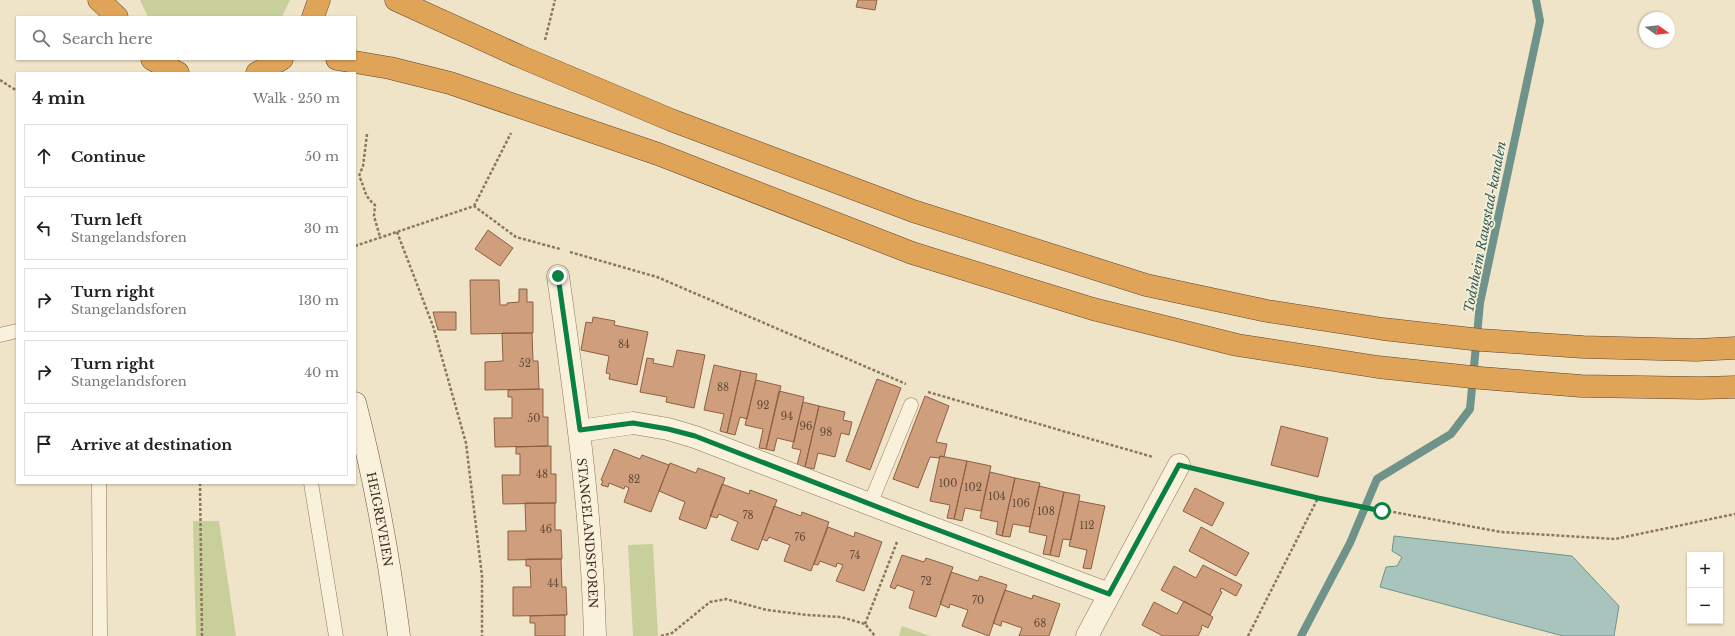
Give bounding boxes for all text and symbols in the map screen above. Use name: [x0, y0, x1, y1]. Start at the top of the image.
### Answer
north arrow: [1639, 12, 1675, 48]
search box: [16, 16, 356, 60]
icon: search: [30, 27, 52, 49]
text: Search here: [62, 29, 153, 48]
text: 4 min: [32, 88, 85, 109]
text: Walk · 250 m: [253, 90, 340, 107]
water label: Todnheim Raugstad-kanalen: [1460, 140, 1510, 314]
icon: ahead: [33, 145, 55, 167]
text: Continue: [71, 147, 146, 166]
text: 50 m: [305, 148, 339, 165]
text: Turn left: [71, 210, 142, 229]
icon: left: [33, 217, 55, 239]
text: 30 m: [304, 220, 339, 237]
text: Stangelandsforen: [71, 229, 187, 246]
route end: [549, 267, 567, 285]
text: Turn right: [71, 282, 154, 301]
icon: right: [33, 289, 55, 311]
text: 130 m: [298, 292, 339, 309]
text: Stangelandsforen: [71, 301, 187, 318]
house number: 84: [618, 338, 630, 351]
text: Turn right: [71, 354, 154, 373]
house number: 52: [519, 357, 531, 370]
icon: right: [33, 361, 55, 383]
text: 40 m: [304, 364, 339, 381]
text: Stangelandsforen: [71, 373, 187, 390]
house number: 88: [717, 381, 729, 394]
house number: 92: [757, 399, 769, 412]
house number: 94: [781, 410, 793, 423]
house number: 50: [528, 412, 540, 425]
house number: 96: [800, 420, 812, 433]
house number: 98: [820, 426, 832, 439]
icon: arrive: [33, 433, 55, 455]
text: Arrive at destination: [71, 435, 232, 454]
street label: STANGELANDSFOREN: [575, 457, 602, 609]
house number: 48: [536, 468, 548, 481]
street label: HEIGREVEIEN: [364, 471, 396, 568]
house number: 82: [628, 473, 640, 486]
house number: 100: [939, 477, 957, 490]
house number: 102: [964, 481, 982, 494]
house number: 104: [988, 490, 1006, 503]
house number: 106: [1012, 497, 1030, 510]
route start: [1373, 502, 1391, 520]
house number: 108: [1037, 505, 1055, 518]
house number: 78: [742, 509, 754, 522]
house number: 112: [1079, 519, 1095, 532]
house number: 46: [540, 523, 552, 536]
house number: 76: [794, 531, 806, 544]
house number: 74: [850, 549, 860, 562]
map controls: [1687, 552, 1723, 624]
button: +: [1687, 552, 1723, 588]
house number: 72: [920, 575, 932, 588]
house number: 44: [547, 577, 559, 590]
button: −: [1687, 588, 1723, 624]
house number: 70: [972, 594, 984, 607]
house number: 68: [1034, 617, 1046, 630]

